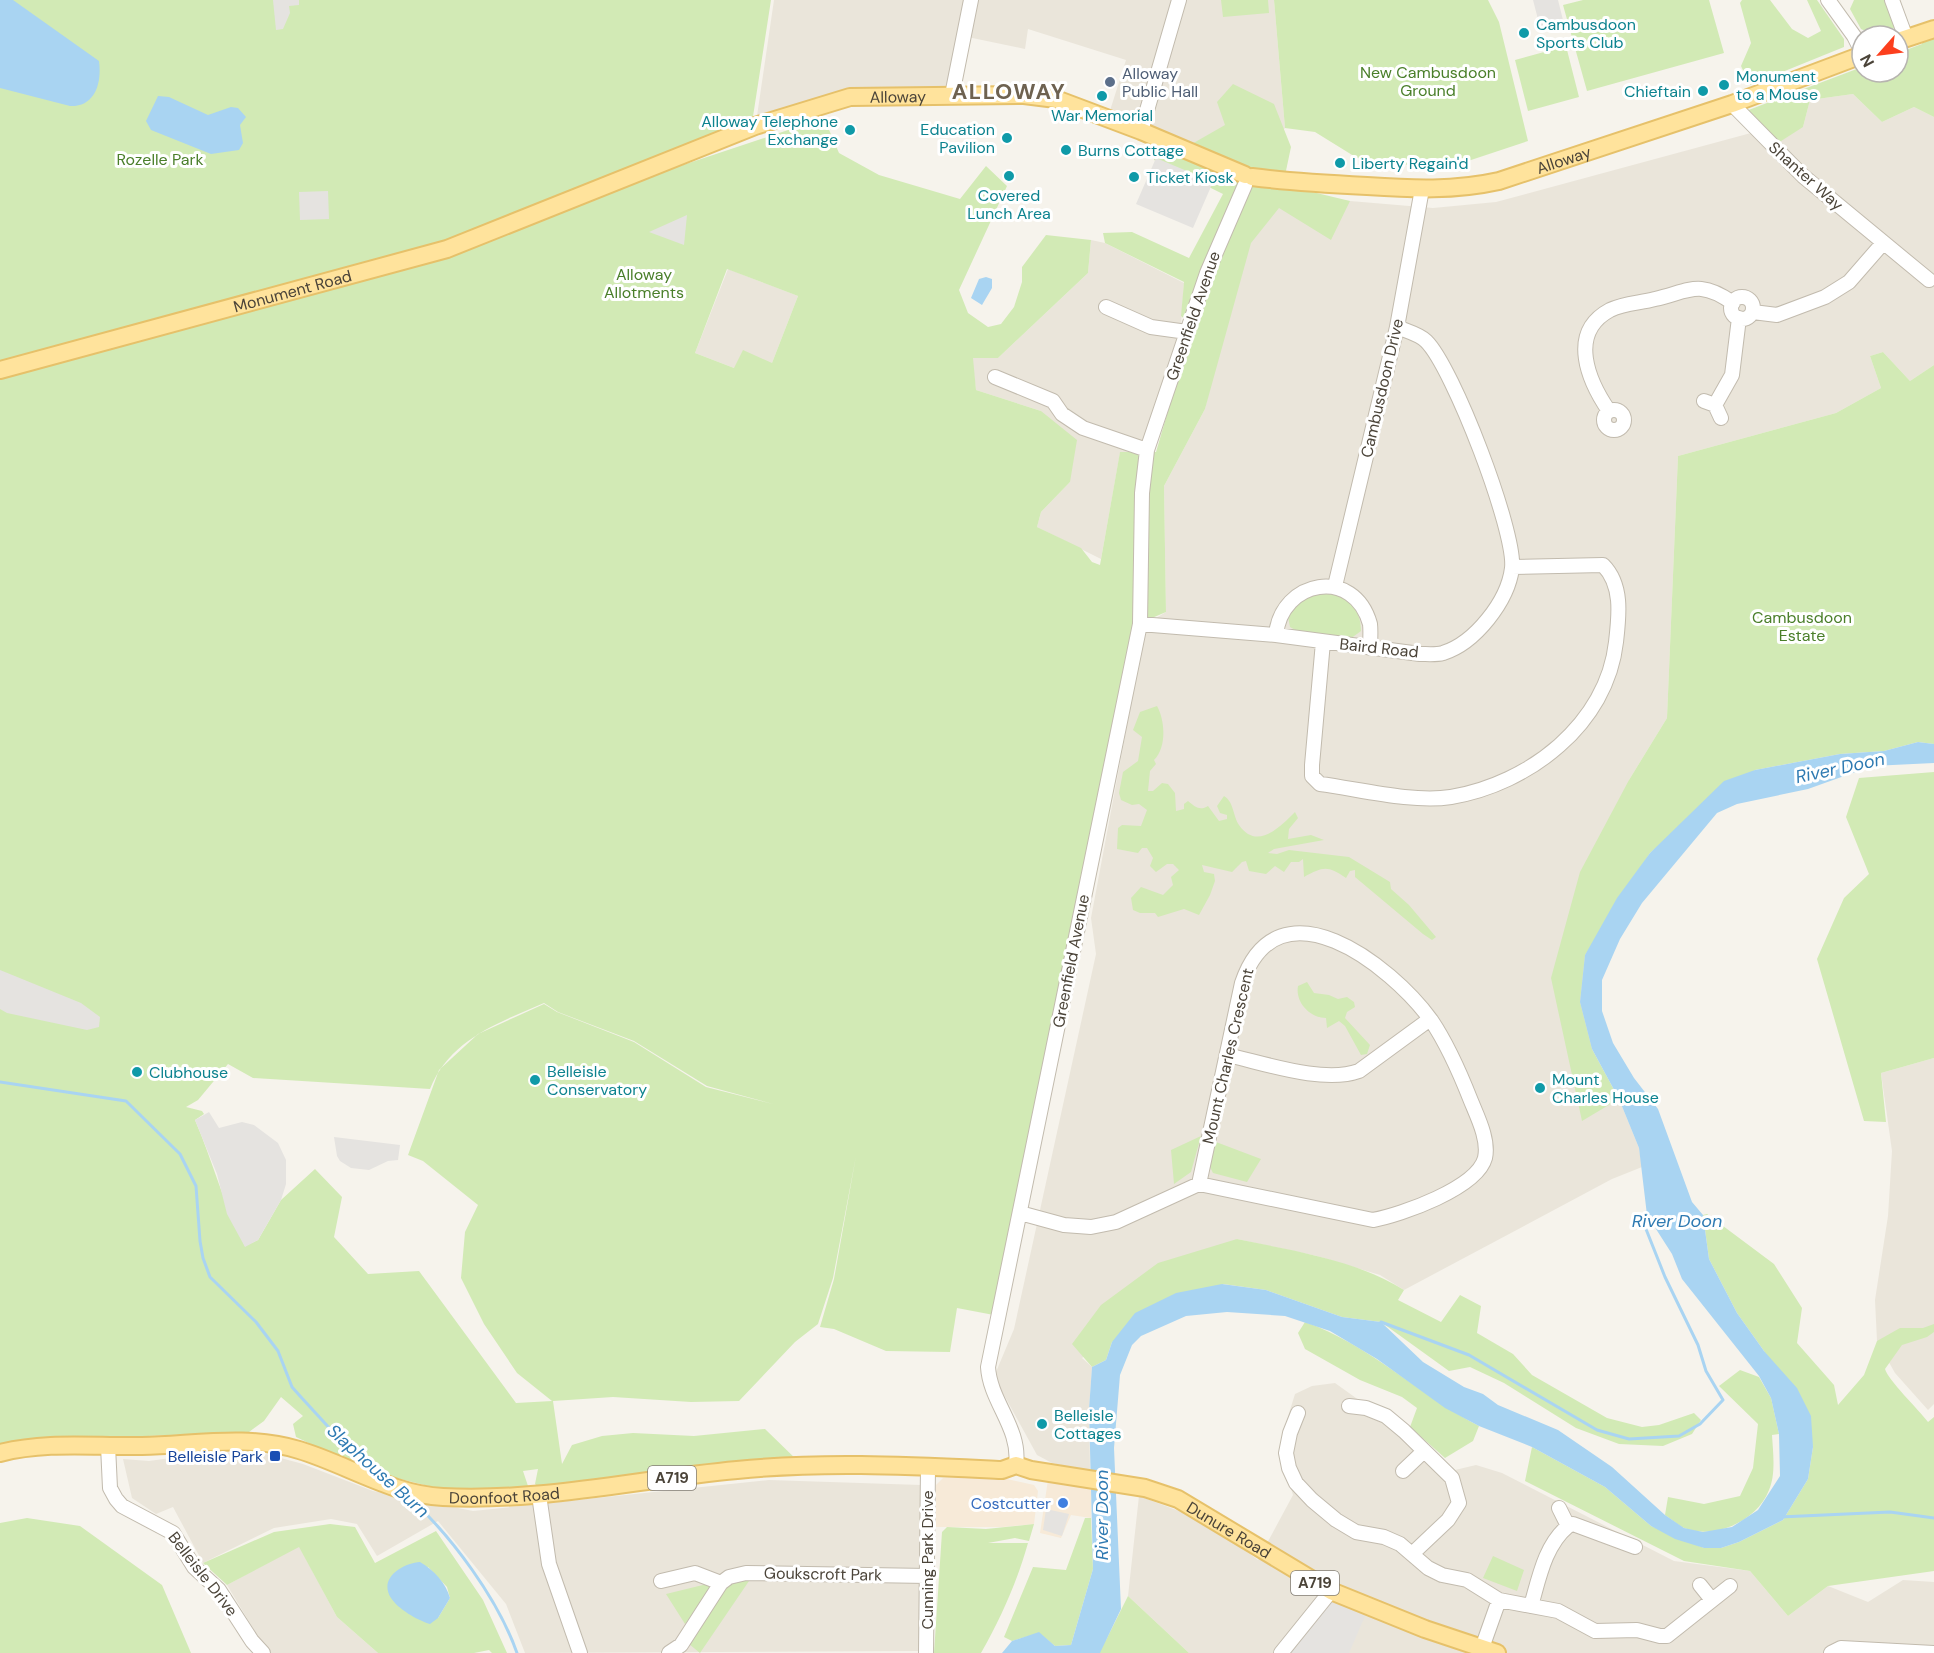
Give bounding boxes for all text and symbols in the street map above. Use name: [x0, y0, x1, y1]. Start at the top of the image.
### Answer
place label: Cambusdoon Sports Club: [1536, 14, 1636, 53]
north arrow: [1850, 24, 1910, 84]
marker: Cambusdoon Sports Club: [1517, 26, 1531, 40]
text: N: [1855, 51, 1879, 71]
park label: New Cambusdoon Ground: [1360, 62, 1496, 101]
place label: Alloway Public Hall: [1122, 63, 1198, 102]
place label: Monument to a Mouse: [1736, 66, 1818, 105]
marker: Alloway Public Hall: [1103, 75, 1117, 89]
district label: ALLOWAY: [952, 77, 1066, 106]
marker: Monument to a Mouse: [1717, 78, 1731, 92]
place label: Chieftain: [1624, 81, 1691, 102]
marker: Chieftain: [1696, 84, 1710, 98]
street label: Alloway: [870, 86, 926, 107]
marker: War Memorial: [1095, 89, 1109, 103]
place label: War Memorial: [1051, 105, 1153, 126]
place label: Alloway Telephone Exchange: [701, 111, 838, 150]
place label: Education Pavilion: [920, 119, 995, 158]
marker: Alloway Telephone Exchange: [843, 123, 857, 137]
marker: Education Pavilion: [1000, 131, 1014, 145]
street label: Shanter Way: [1764, 137, 1848, 215]
place label: Burns Cottage: [1078, 140, 1184, 161]
street label: Alloway: [1534, 141, 1594, 178]
marker: Burns Cottage: [1059, 143, 1073, 157]
park label: Rozelle Park: [116, 149, 204, 170]
place label: Liberty Regain'd: [1352, 153, 1469, 174]
marker: Liberty Regain'd: [1333, 156, 1347, 170]
place label: Ticket Kiosk: [1146, 167, 1234, 188]
marker: Covered Lunch Area: [1002, 169, 1016, 183]
marker: Ticket Kiosk: [1127, 170, 1141, 184]
place label: Covered Lunch Area: [967, 185, 1051, 224]
street label: Greenfield Avenue: [1161, 249, 1225, 383]
park label: Alloway Allotments: [604, 264, 684, 303]
street label: Monument Road: [231, 265, 354, 317]
street label: Cambusdoon Drive: [1356, 316, 1408, 460]
park label: Cambusdoon Estate: [1752, 607, 1852, 646]
street label: Baird Road: [1338, 633, 1420, 663]
water label: River Doon: [1793, 747, 1887, 789]
street label: Greenfield Avenue: [1048, 893, 1094, 1029]
street label: Mount Charles Crescent: [1198, 966, 1258, 1146]
place label: Belleisle Conservatory: [547, 1061, 647, 1100]
place label: Clubhouse: [149, 1062, 228, 1083]
marker: Clubhouse: [130, 1065, 144, 1079]
place label: Mount Charles House: [1552, 1069, 1659, 1108]
marker: Belleisle Conservatory: [528, 1073, 542, 1087]
marker: Mount Charles House: [1533, 1081, 1547, 1095]
water label: River Doon: [1632, 1209, 1722, 1233]
place label: Belleisle Cottages: [1054, 1405, 1122, 1444]
marker: Belleisle Cottages: [1035, 1417, 1049, 1431]
water label: Slaphouse Burn: [322, 1419, 434, 1523]
place label: Belleisle Park: [168, 1446, 263, 1467]
marker: Belleisle Park: [268, 1449, 282, 1463]
road number: A719: [648, 1466, 696, 1490]
water label: River Doon: [1090, 1470, 1114, 1560]
street label: Doonfoot Road: [449, 1482, 561, 1508]
street label: Cunning Park Drive: [917, 1491, 938, 1629]
place label: Costcutter: [971, 1493, 1051, 1514]
marker: Costcutter: [1056, 1496, 1070, 1510]
street label: Dunure Road: [1183, 1496, 1275, 1563]
street label: Belleisle Drive: [163, 1527, 243, 1621]
street label: Goukscroft Park: [764, 1562, 882, 1586]
road number: A719: [1291, 1571, 1339, 1595]

